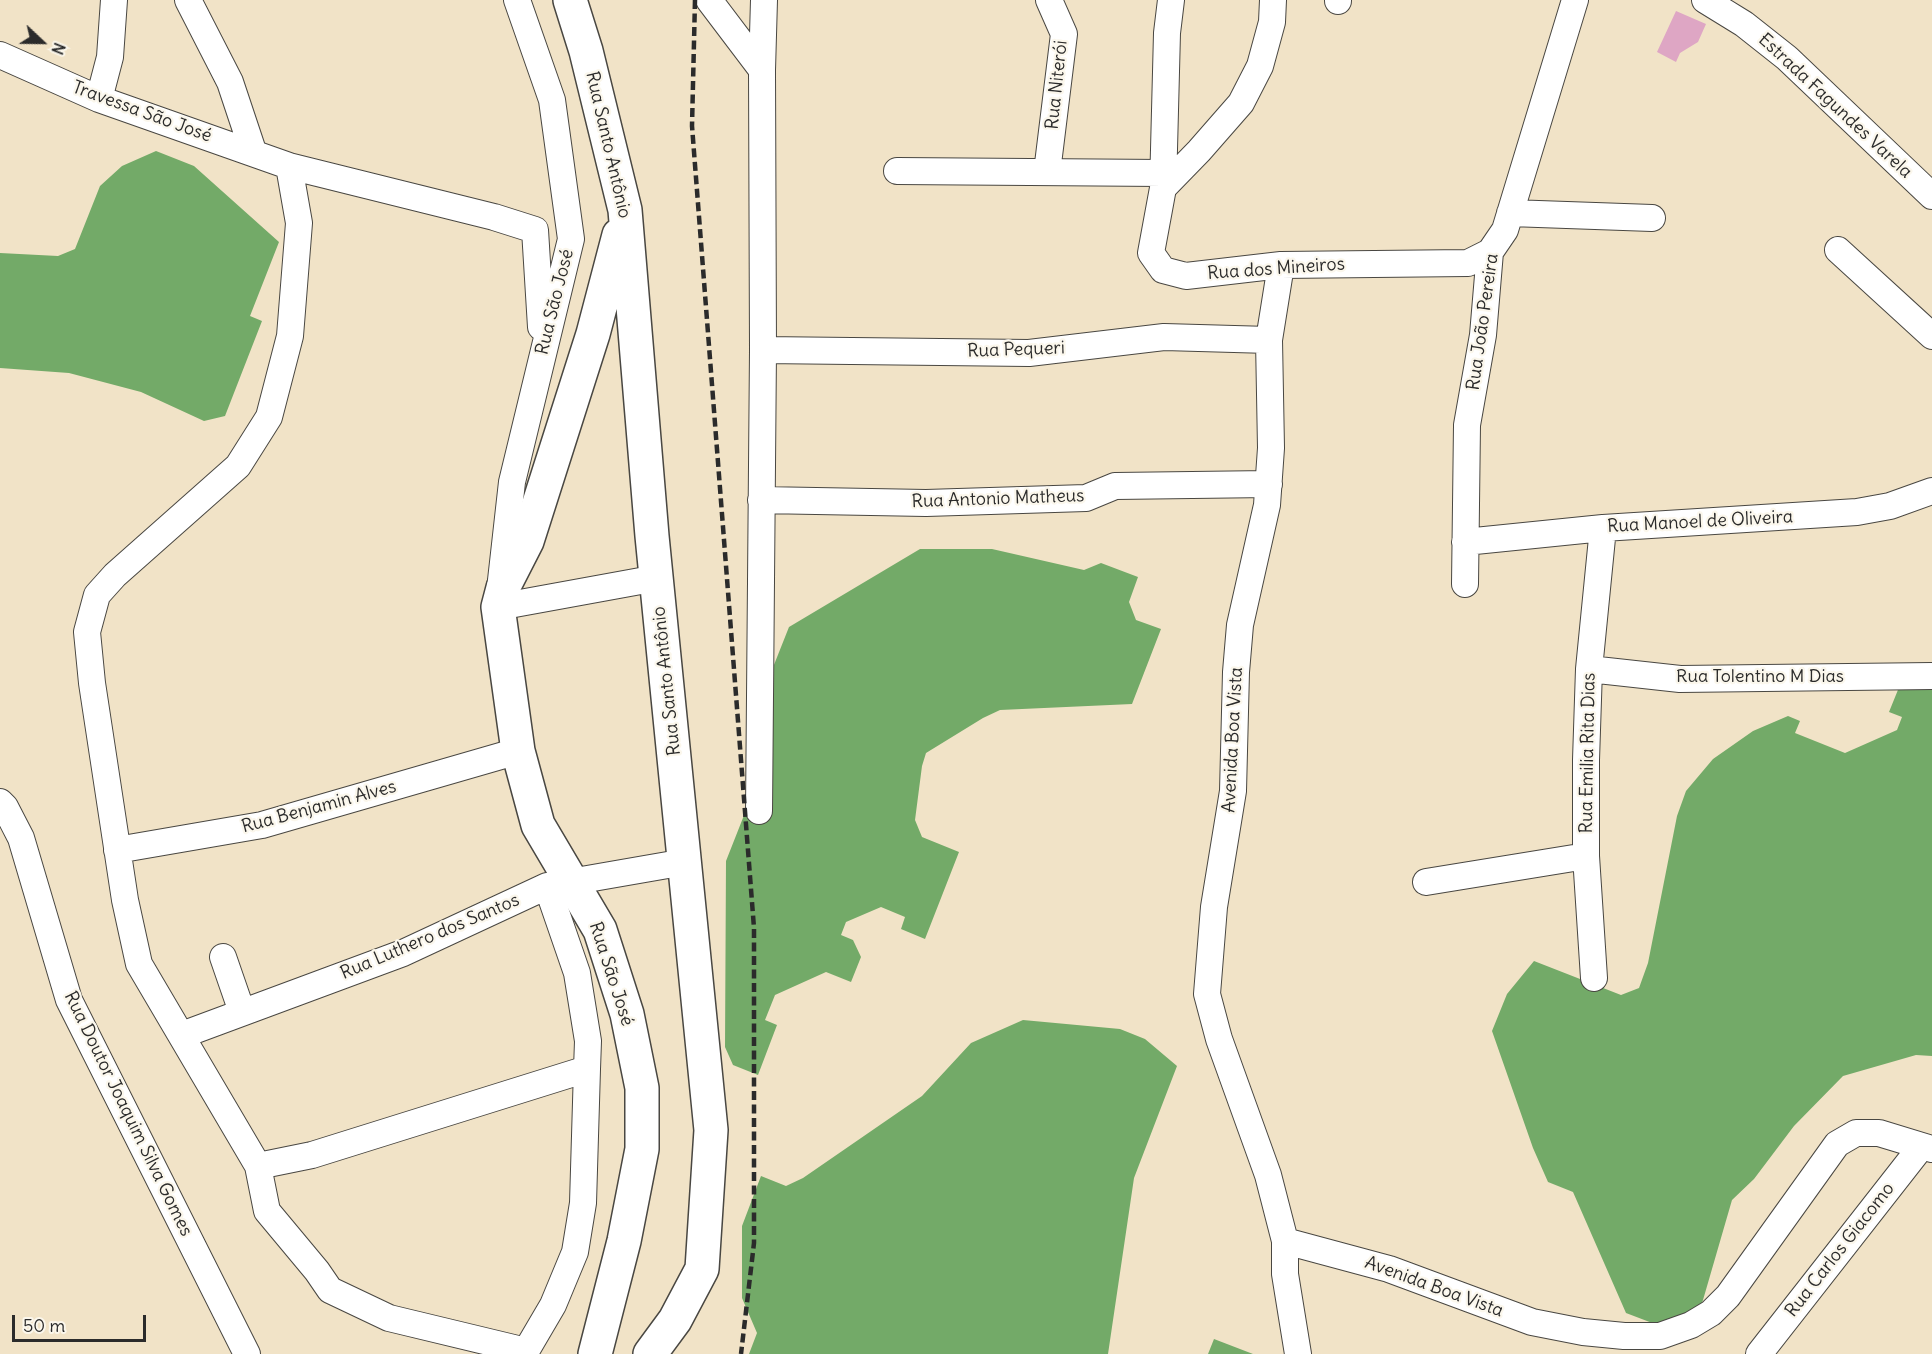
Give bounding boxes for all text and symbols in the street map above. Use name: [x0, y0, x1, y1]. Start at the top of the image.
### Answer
north arrow: [12, 12, 72, 72]
street label: Estrada Fagundes Varela: [1754, 29, 1916, 183]
street label: Rua Niterói: [1042, 39, 1072, 131]
text: N: [47, 40, 70, 58]
street label: Rua Santo Antônio: [581, 70, 635, 220]
street label: Travessa São José: [69, 77, 215, 147]
street label: Rua São José: [531, 247, 579, 357]
street label: Rua João Pereira: [1463, 252, 1503, 392]
street label: Rua dos Mineiros: [1207, 253, 1345, 285]
street label: Rua Pequeri: [967, 338, 1065, 362]
street label: Rua Antonio Matheus: [911, 485, 1085, 513]
street label: Rua Manoel de Oliveira: [1607, 506, 1793, 538]
street label: Rua Santo Antônio: [648, 605, 686, 757]
street label: Rua Tolentino M Dias: [1676, 666, 1844, 688]
street label: Avenida Boa Vista: [1218, 667, 1248, 813]
street label: Rua Emilia Rita Dias: [1576, 673, 1600, 833]
street label: Rua Benjamin Alves: [239, 776, 399, 838]
street label: Rua Luthero dos Santos: [337, 889, 523, 985]
street label: Rua São José: [584, 919, 638, 1029]
street label: Rua Doutor Joaquim Silva Gomes: [59, 988, 197, 1240]
street label: Rua Carlos Giacomo: [1781, 1179, 1899, 1321]
street label: Avenida Boa Vista: [1362, 1252, 1506, 1322]
scale bar: [15, 1303, 148, 1341]
text: 50 m: [23, 1314, 65, 1337]

